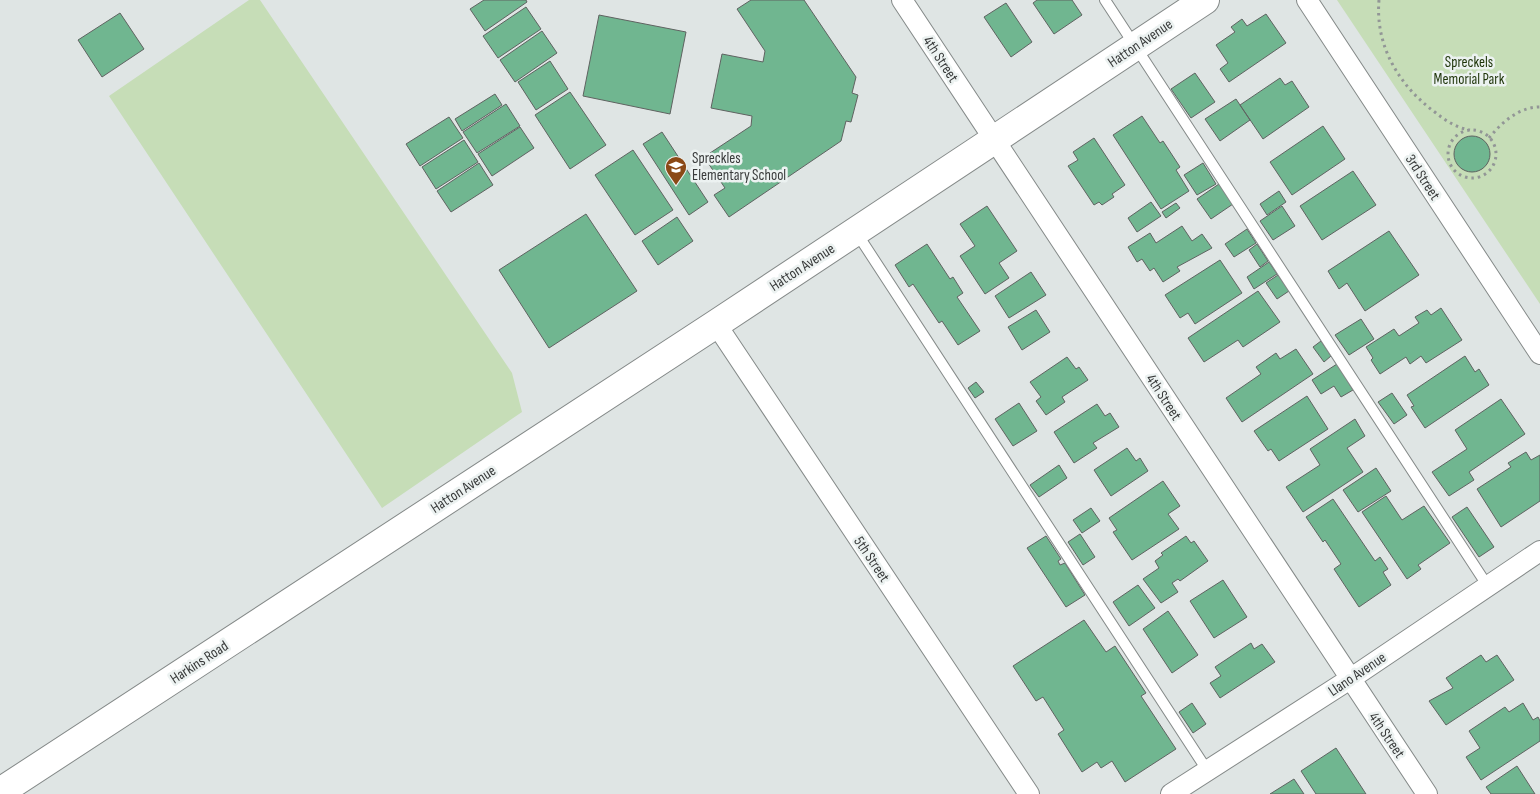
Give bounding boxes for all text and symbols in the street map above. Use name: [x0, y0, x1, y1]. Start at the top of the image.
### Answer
street label: Hatton Avenue: [1104, 15, 1176, 72]
street label: 4th Street: [919, 33, 963, 86]
park label: Spreckels Memorial Park: [1434, 53, 1505, 89]
place label: Spreckles Elementary School: [692, 149, 786, 185]
street label: 3rd Street: [1401, 151, 1445, 204]
school or university icon: Spreckles Elementary School: [664, 155, 688, 186]
street label: Hatton Avenue: [766, 239, 839, 296]
street label: 4th Street: [1142, 371, 1186, 424]
street label: Hatton Avenue: [427, 461, 500, 518]
street label: 5th Street: [849, 533, 894, 586]
street label: Harkins Road: [167, 637, 232, 688]
street label: Llano Avenue: [1325, 648, 1390, 701]
street label: 4th Street: [1364, 709, 1409, 762]

